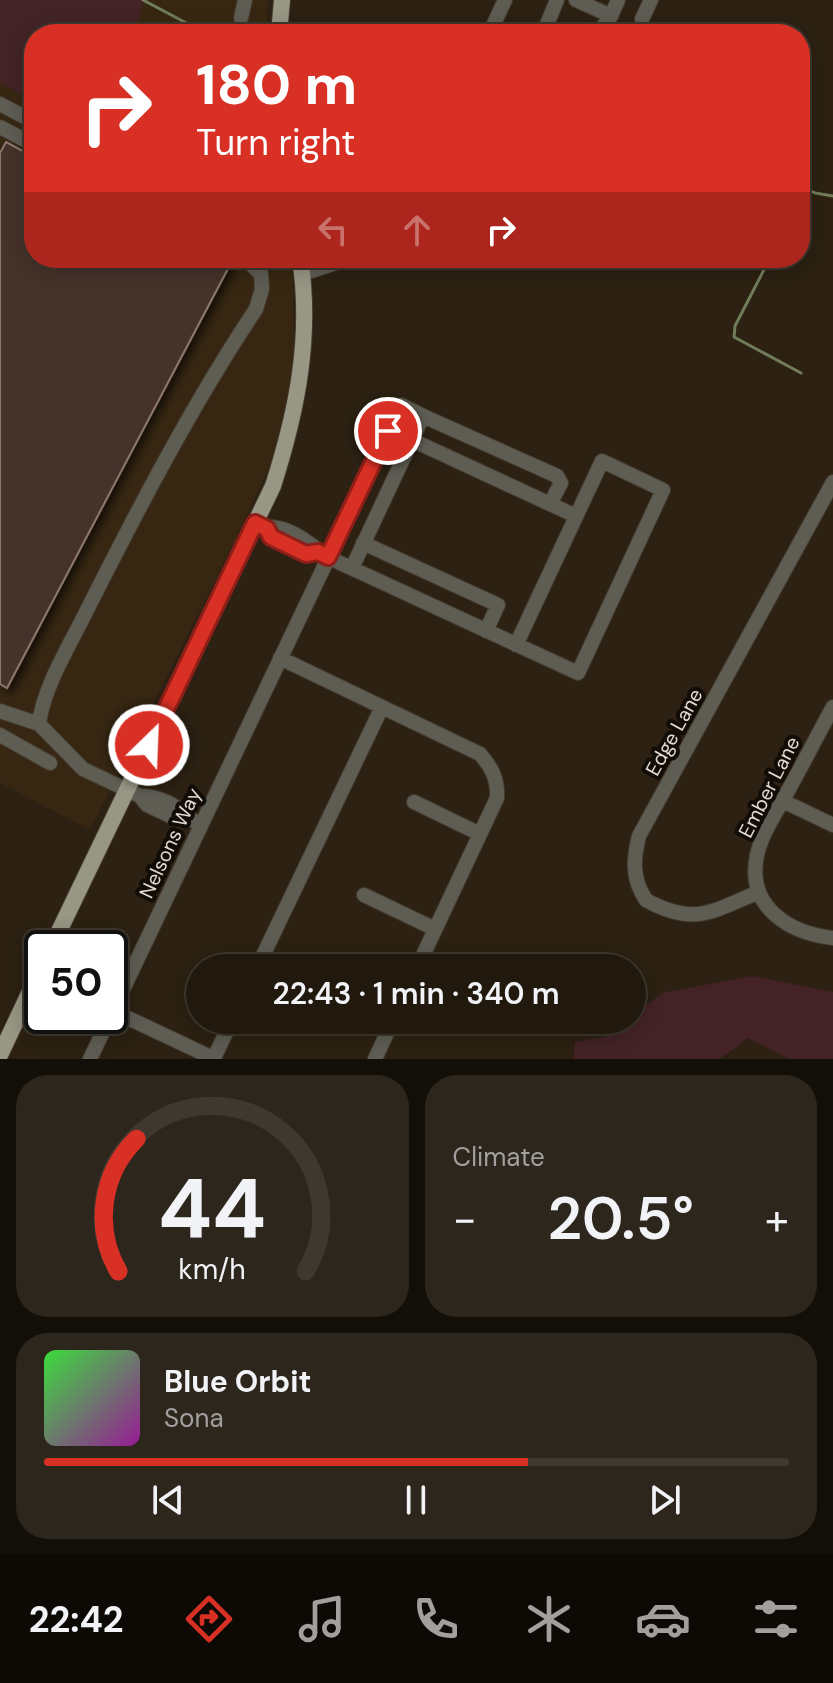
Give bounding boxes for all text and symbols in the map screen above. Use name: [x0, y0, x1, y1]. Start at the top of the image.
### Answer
text: 180 m: [196, 48, 357, 121]
icon: right: [64, 56, 168, 160]
text: Turn right: [196, 119, 355, 166]
icon: left: [311, 208, 355, 252]
icon: ahead: [395, 208, 439, 252]
icon: right: [479, 208, 523, 252]
pin: [354, 397, 422, 465]
icon: arrive: [366, 409, 410, 453]
street label: Edge Lane: [639, 684, 709, 780]
position arrow: [107, 703, 191, 787]
street label: Ember Lane: [732, 732, 806, 842]
street label: Nelsons Way: [133, 784, 207, 902]
speed limit sign: 50: [24, 930, 128, 1034]
text: 22:43 · 1 min · 340 m: [272, 974, 560, 1013]
text: Climate: [453, 1140, 545, 1174]
text: 44: [158, 1155, 266, 1264]
text: 20.5°: [548, 1179, 694, 1258]
text: −: [453, 1190, 477, 1248]
text: +: [765, 1190, 789, 1248]
text: km/h: [178, 1251, 246, 1288]
text: Blue Orbit: [164, 1362, 311, 1401]
text: Sona: [164, 1401, 224, 1435]
icon: previous: [146, 1478, 190, 1522]
icon: pause: [394, 1478, 438, 1522]
icon: next: [643, 1478, 687, 1522]
icon: directions: [181, 1591, 237, 1647]
icon: music: [294, 1591, 350, 1647]
icon: phone: [408, 1591, 464, 1647]
icon: climate: [521, 1591, 577, 1647]
icon: car: [635, 1591, 691, 1647]
icon: filters: [748, 1591, 804, 1647]
text: 22:42: [29, 1596, 124, 1643]

